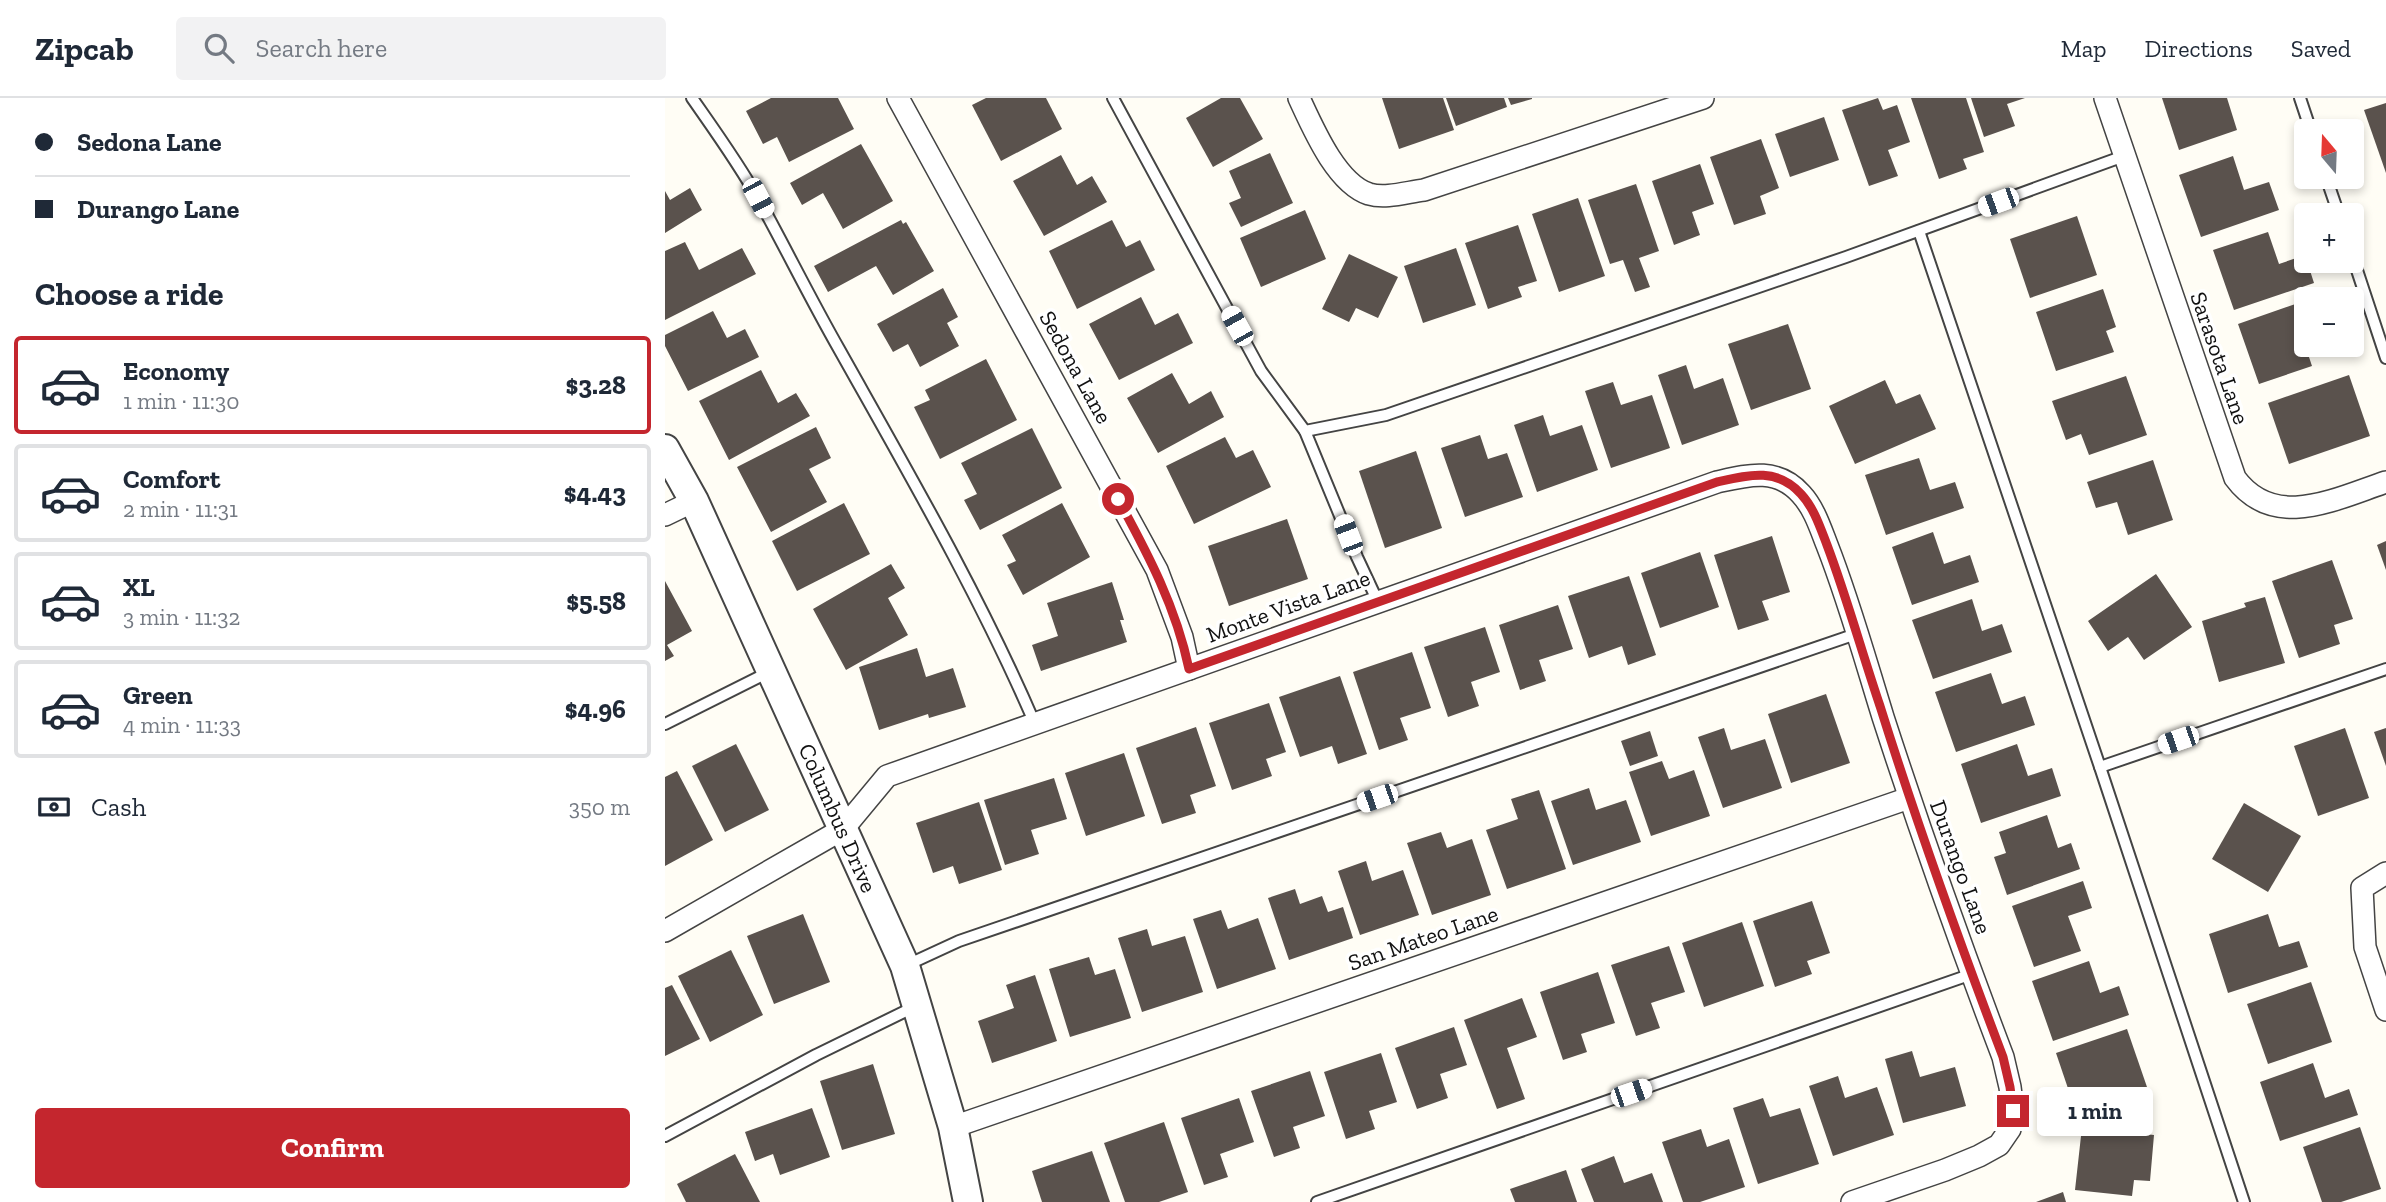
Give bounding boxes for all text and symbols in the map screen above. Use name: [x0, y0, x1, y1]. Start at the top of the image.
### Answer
search box: [176, 17, 666, 80]
text: Zipcab: [35, 29, 134, 68]
icon: search: [200, 29, 238, 67]
text: Search here: [256, 32, 387, 64]
text: Map: [2061, 34, 2107, 63]
text: Directions: [2145, 34, 2253, 63]
text: Saved: [2291, 34, 2351, 63]
north arrow: [2294, 119, 2364, 189]
map controls: [2294, 119, 2364, 357]
text: Sedona Lane: [77, 126, 222, 158]
car: [739, 175, 778, 221]
car: [1975, 185, 2022, 219]
text: Durango Lane: [77, 193, 239, 225]
button: +: [2294, 203, 2364, 273]
text: Choose a ride: [35, 275, 223, 313]
button: −: [2294, 287, 2364, 357]
street label: Sarasota Lane: [2184, 288, 2256, 428]
car: [1218, 303, 1257, 349]
street label: Sedona Lane: [1034, 306, 1118, 428]
icon: car: [39, 354, 102, 417]
text: Economy: [123, 355, 229, 387]
text: $3.28: [565, 369, 626, 401]
text: 1 min · 11:30: [123, 387, 239, 415]
icon: car: [39, 462, 102, 525]
text: Comfort: [123, 463, 220, 495]
text: $4.43: [564, 477, 626, 509]
route start: [1102, 483, 1134, 515]
text: 2 min · 11:31: [123, 495, 238, 523]
car: [1331, 512, 1366, 558]
street label: Monte Vista Lane: [1202, 563, 1374, 649]
icon: car: [39, 570, 102, 633]
text: XL: [123, 571, 155, 603]
text: $5.58: [566, 585, 626, 617]
text: 3 min · 11:32: [123, 603, 240, 631]
icon: car: [39, 678, 102, 741]
text: Green: [123, 679, 193, 711]
text: $4.96: [565, 693, 626, 725]
text: 4 min · 11:33: [123, 711, 241, 739]
car: [2155, 723, 2202, 757]
street label: Columbus Drive: [793, 739, 883, 897]
car: [1354, 781, 1401, 815]
icon: cash: [35, 788, 73, 826]
text: Cash: [91, 791, 146, 823]
text: 350 m: [569, 793, 630, 821]
street label: Durango Lane: [1924, 796, 1998, 938]
street label: San Mateo Lane: [1344, 899, 1502, 977]
car: [1608, 1076, 1655, 1110]
callout: 1 min: [2037, 1086, 2153, 1136]
route end: [1997, 1095, 2029, 1127]
text: 1 min: [2068, 1097, 2122, 1125]
button: Confirm: [35, 1108, 630, 1188]

